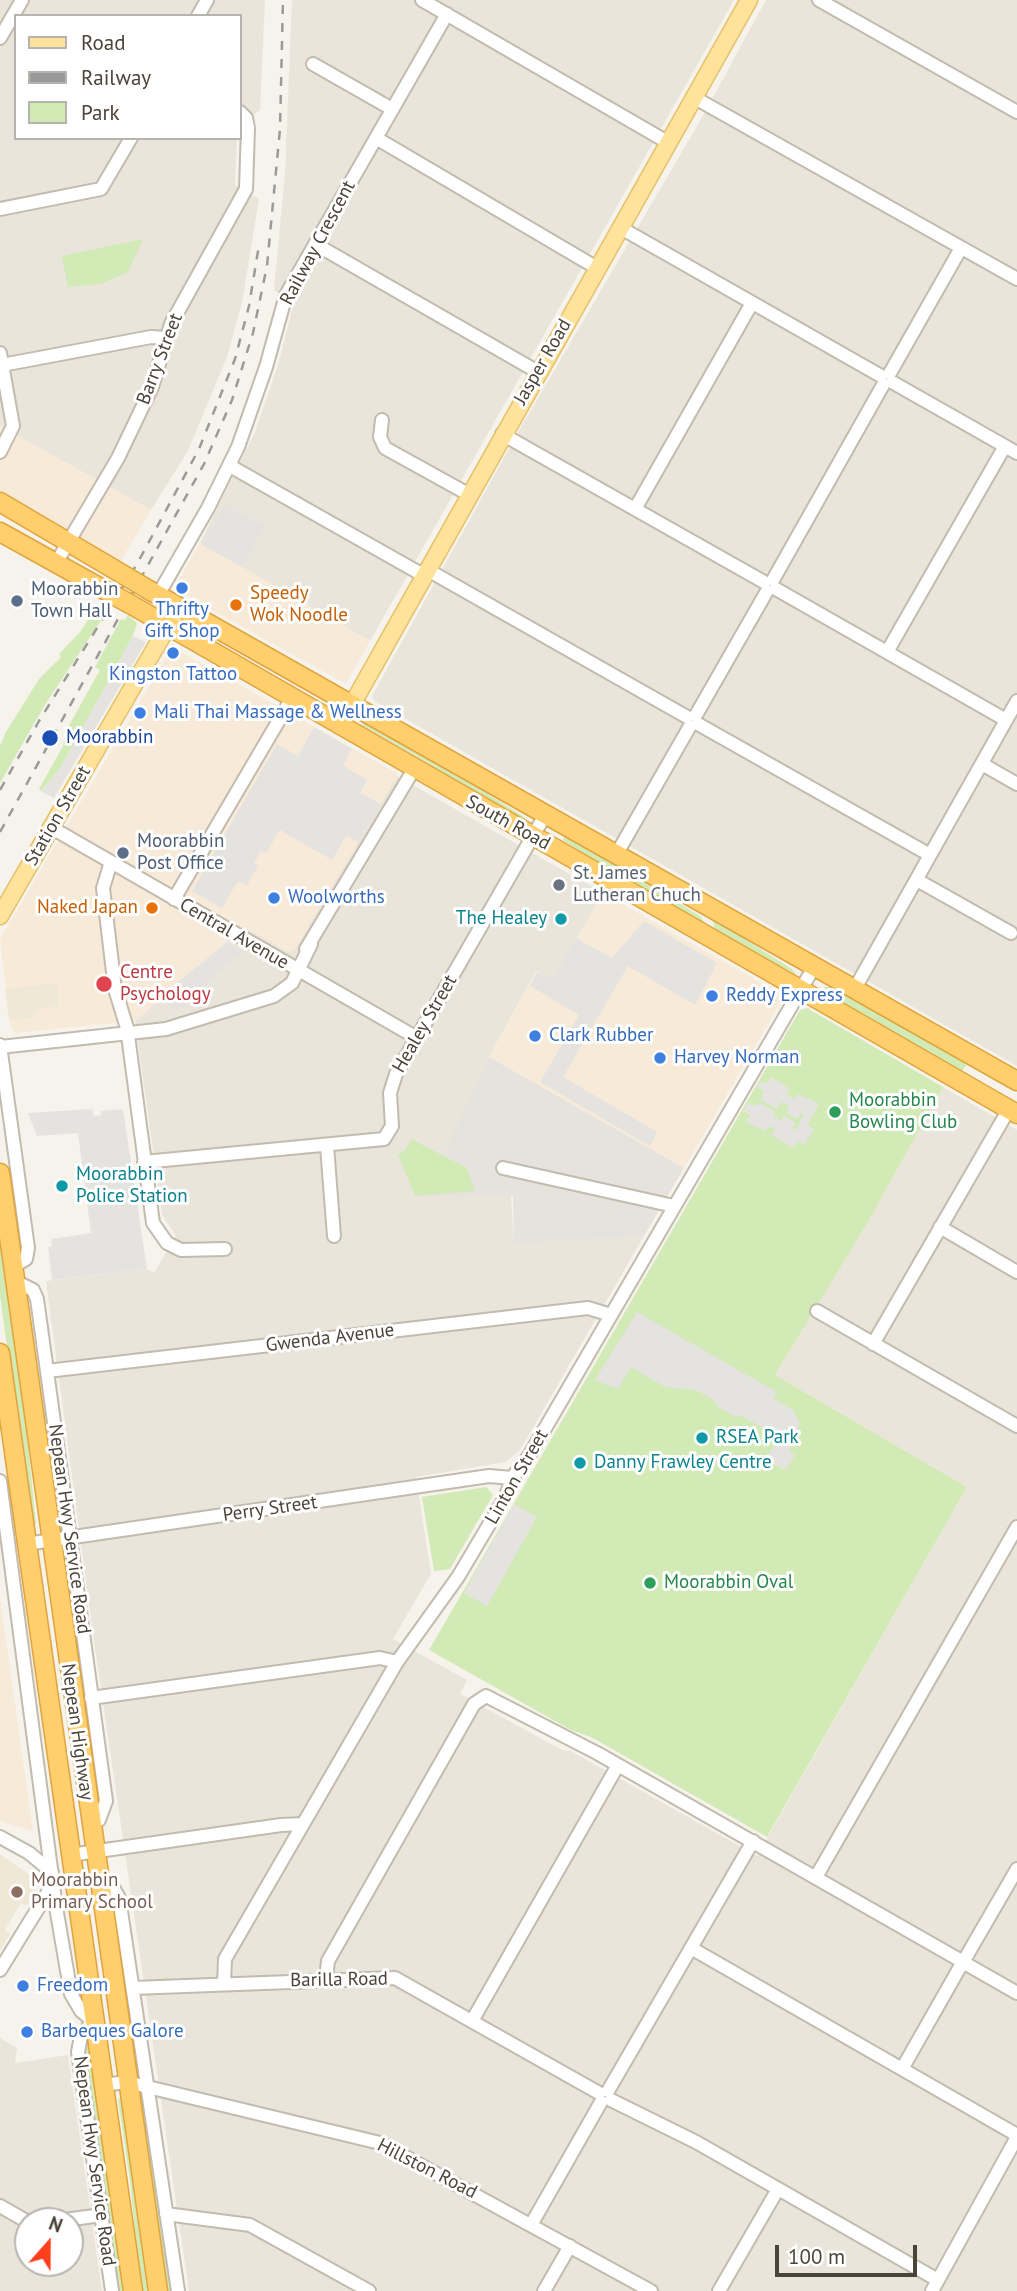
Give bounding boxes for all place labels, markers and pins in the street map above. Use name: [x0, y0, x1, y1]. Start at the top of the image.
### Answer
place label: Moorabbin Town Hall: [31, 579, 118, 623]
marker: Thrifty Gift Shop: [174, 580, 190, 596]
place label: Speedy Wok Noodle: [250, 583, 348, 627]
marker: Moorabbin Town Hall: [9, 593, 25, 609]
marker: Speedy Wok Noodle: [228, 597, 244, 613]
place label: Thrifty Gift Shop: [145, 599, 219, 643]
marker: Kingston Tattoo: [165, 645, 181, 661]
place label: Kingston Tattoo: [109, 664, 237, 686]
place label: Mali Thai Massage & Wellness: [154, 702, 402, 724]
marker: Mali Thai Massage & Wellness: [132, 705, 148, 721]
place label: Moorabbin: [66, 727, 153, 749]
marker: Moorabbin: [40, 728, 60, 748]
place label: Moorabbin Post Office: [137, 831, 224, 875]
marker: Moorabbin Post Office: [115, 845, 131, 861]
place label: St. James Lutheran Chuch: [573, 863, 701, 907]
marker: St. James Lutheran Chuch: [551, 877, 567, 893]
place label: Woolworths: [288, 887, 385, 909]
marker: Woolworths: [266, 890, 282, 906]
place label: Naked Japan: [37, 897, 138, 919]
marker: Naked Japan: [144, 900, 160, 916]
place label: The Healey: [456, 908, 547, 930]
marker: The Healey: [553, 911, 569, 927]
place label: Centre Psychology: [120, 962, 211, 1006]
marker: Centre Psychology: [94, 974, 114, 994]
place label: Reddy Express: [726, 985, 843, 1007]
marker: Reddy Express: [704, 988, 720, 1004]
place label: Clark Rubber: [549, 1025, 653, 1047]
marker: Clark Rubber: [527, 1028, 543, 1044]
place label: Harvey Norman: [674, 1047, 799, 1069]
marker: Harvey Norman: [652, 1050, 668, 1066]
place label: Moorabbin Bowling Club: [849, 1090, 957, 1134]
marker: Moorabbin Bowling Club: [827, 1104, 843, 1120]
place label: Moorabbin Police Station: [76, 1164, 188, 1208]
marker: Moorabbin Police Station: [54, 1178, 70, 1194]
place label: RSEA Park: [716, 1427, 799, 1449]
marker: RSEA Park: [694, 1430, 710, 1446]
place label: Danny Frawley Centre: [594, 1452, 772, 1474]
marker: Danny Frawley Centre: [572, 1455, 588, 1471]
place label: Moorabbin Oval: [664, 1572, 793, 1594]
marker: Moorabbin Oval: [642, 1575, 658, 1591]
place label: Moorabbin Primary School: [31, 1870, 153, 1914]
marker: Moorabbin Primary School: [9, 1884, 25, 1900]
place label: Freedom: [37, 1975, 108, 1997]
marker: Freedom: [15, 1978, 31, 1994]
place label: Barbeques Galore: [41, 2021, 184, 2043]
marker: Barbeques Galore: [19, 2024, 35, 2040]

